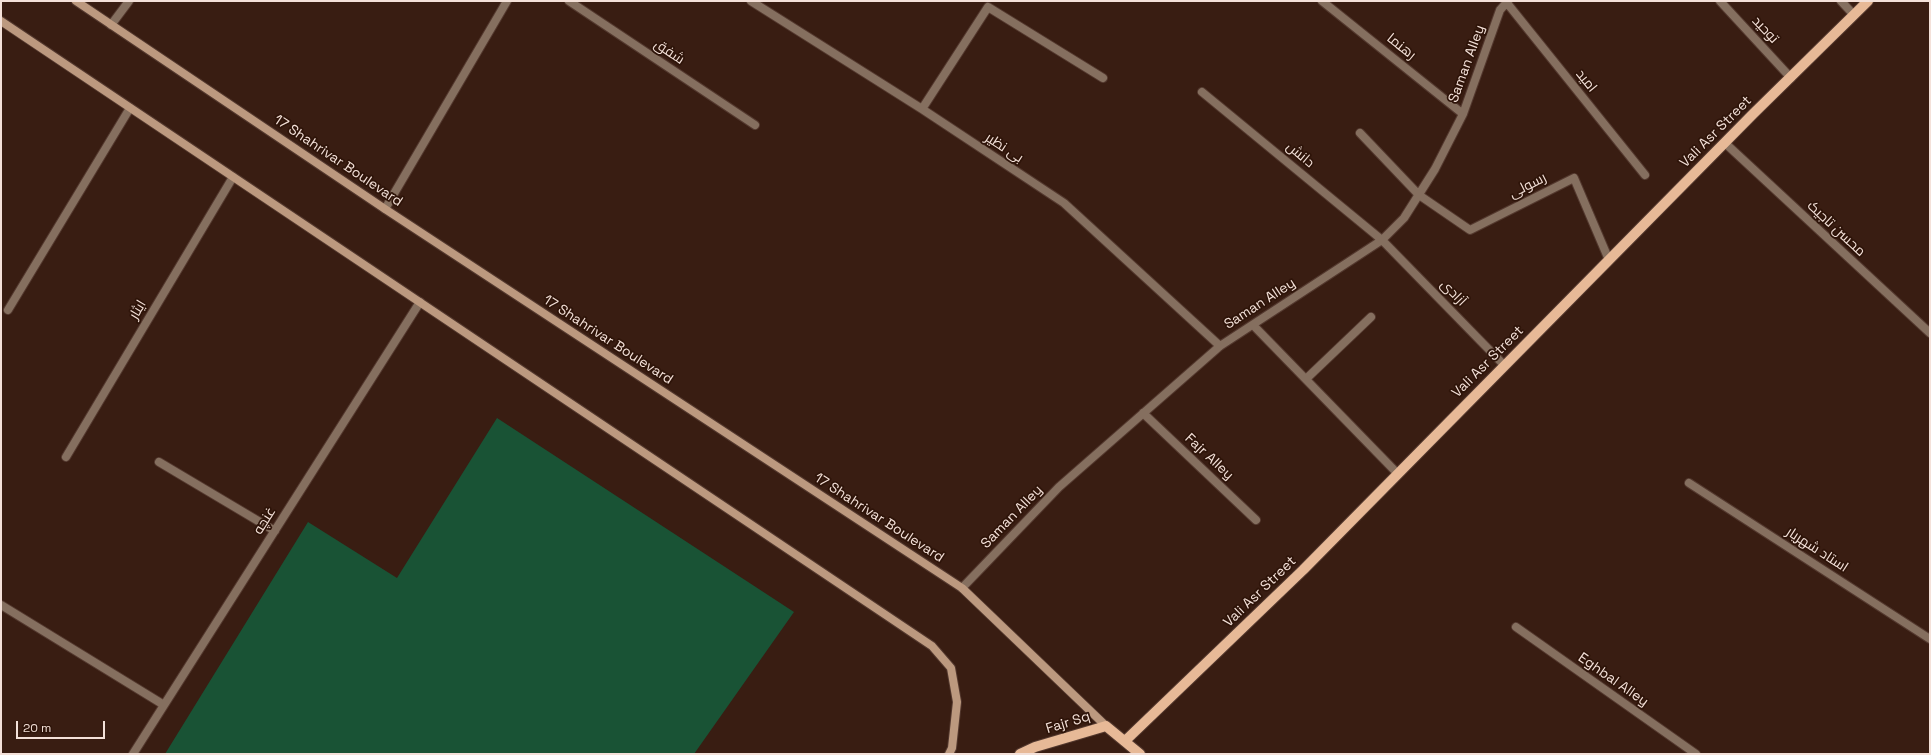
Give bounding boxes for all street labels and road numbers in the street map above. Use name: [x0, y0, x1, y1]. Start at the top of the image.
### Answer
street label: توحید: [1748, 13, 1782, 47]
street label: Saman Alley: [1445, 23, 1489, 105]
street label: رهنما: [1383, 30, 1419, 64]
street label: شفق: [651, 36, 687, 68]
street label: امید: [1572, 66, 1600, 96]
street label: Vali Asr Street: [1677, 93, 1755, 171]
street label: 17 Shahrivar Boulevard: [271, 112, 405, 210]
street label: بی نظیر: [982, 129, 1026, 167]
street label: دانش: [1282, 138, 1318, 172]
street label: رسولی: [1507, 170, 1549, 202]
street label: محسن تاجیک: [1803, 198, 1869, 260]
street label: Saman Alley: [1221, 275, 1299, 333]
street label: آزادی: [1436, 276, 1470, 310]
street label: 17 Shahrivar Boulevard: [540, 292, 676, 388]
street label: ایثار: [126, 297, 150, 323]
street label: Vali Asr Street: [1449, 323, 1527, 401]
street label: Fajr Alley: [1181, 430, 1237, 484]
street label: 17 Shahrivar Boulevard: [811, 470, 947, 566]
street label: Saman Alley: [978, 482, 1046, 552]
street label: غنچه: [250, 504, 280, 538]
street label: استاد شهریار: [1783, 524, 1851, 576]
street label: Vali Asr Street: [1220, 553, 1300, 631]
street label: Eghbal Alley: [1575, 650, 1651, 710]
street label: Fajr Sq: [1044, 708, 1092, 738]

